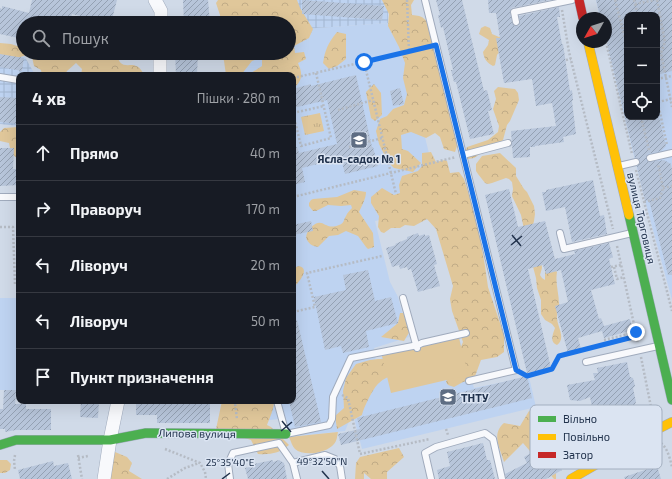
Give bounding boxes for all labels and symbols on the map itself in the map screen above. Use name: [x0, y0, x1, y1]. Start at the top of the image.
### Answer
north arrow: [576, 12, 612, 48]
route start: [355, 53, 373, 71]
school or university icon: Ясла-садок № 1: [349, 130, 369, 150]
place label: Ясла-садок № 1: [317, 152, 401, 165]
street label: вулиця Торговиця: [624, 171, 659, 265]
route end: [627, 323, 645, 341]
school or university icon: ТНТУ: [438, 387, 458, 407]
place label: ТНТУ: [461, 391, 489, 404]
legend: [530, 405, 662, 469]
text: Вільно: [563, 412, 597, 425]
street label: Липова вулиця: [158, 426, 236, 441]
text: Повільно: [563, 430, 610, 443]
text: Затор: [563, 448, 593, 461]
text: 49°32'50"N: [297, 455, 347, 467]
text: 25°35'40"E: [206, 456, 255, 468]

